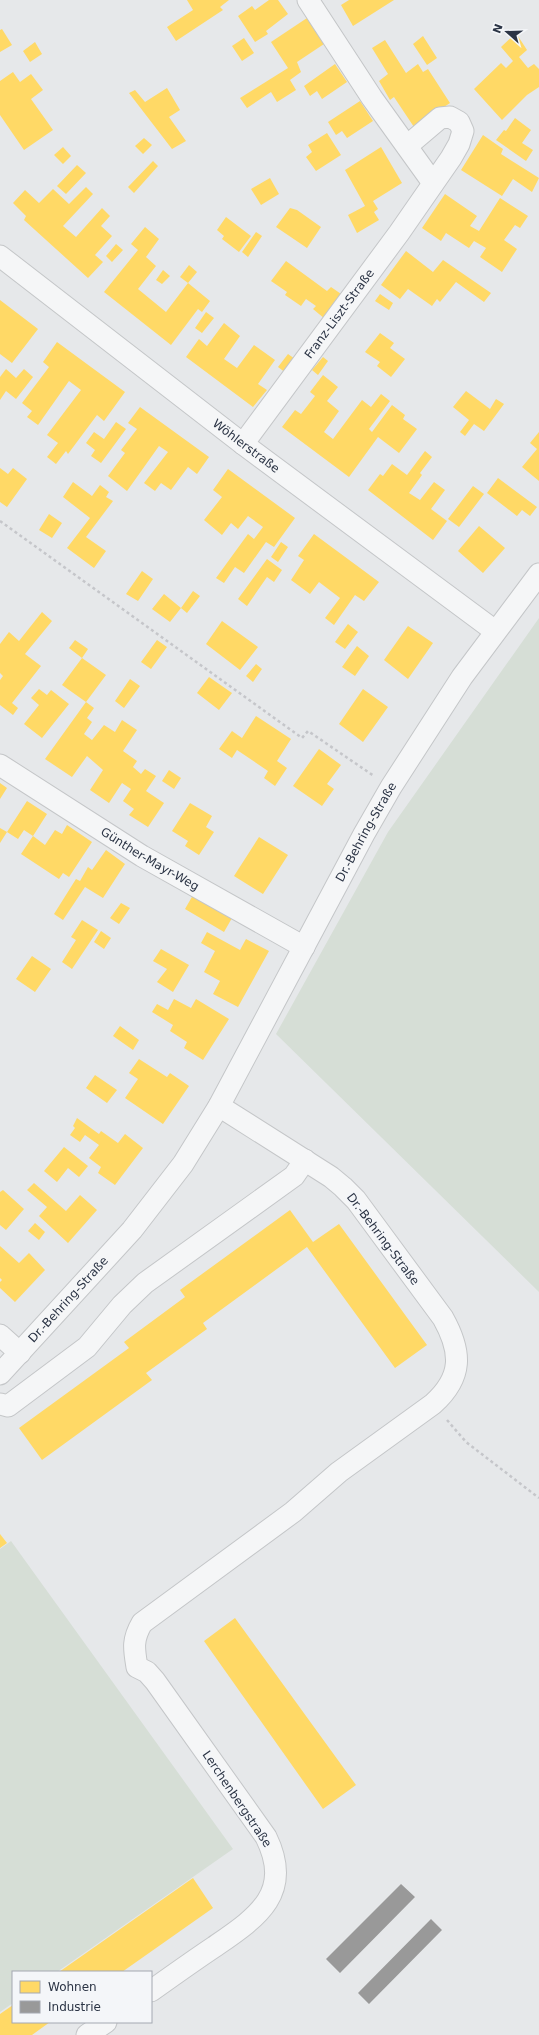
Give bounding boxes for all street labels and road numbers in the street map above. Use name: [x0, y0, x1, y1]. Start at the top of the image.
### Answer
street label: Franz-Liszt-Straße: [302, 266, 377, 361]
street label: Wöhlerstraße: [210, 416, 282, 476]
street label: Dr.-Behring-Straße: [333, 780, 399, 884]
street label: Günther-Mayr-Weg: [98, 824, 201, 894]
street label: Dr.-Behring-Straße: [344, 1190, 422, 1288]
street label: Dr.-Behring-Straße: [25, 1254, 111, 1345]
street label: Lerchenbergstraße: [200, 1748, 274, 1850]

